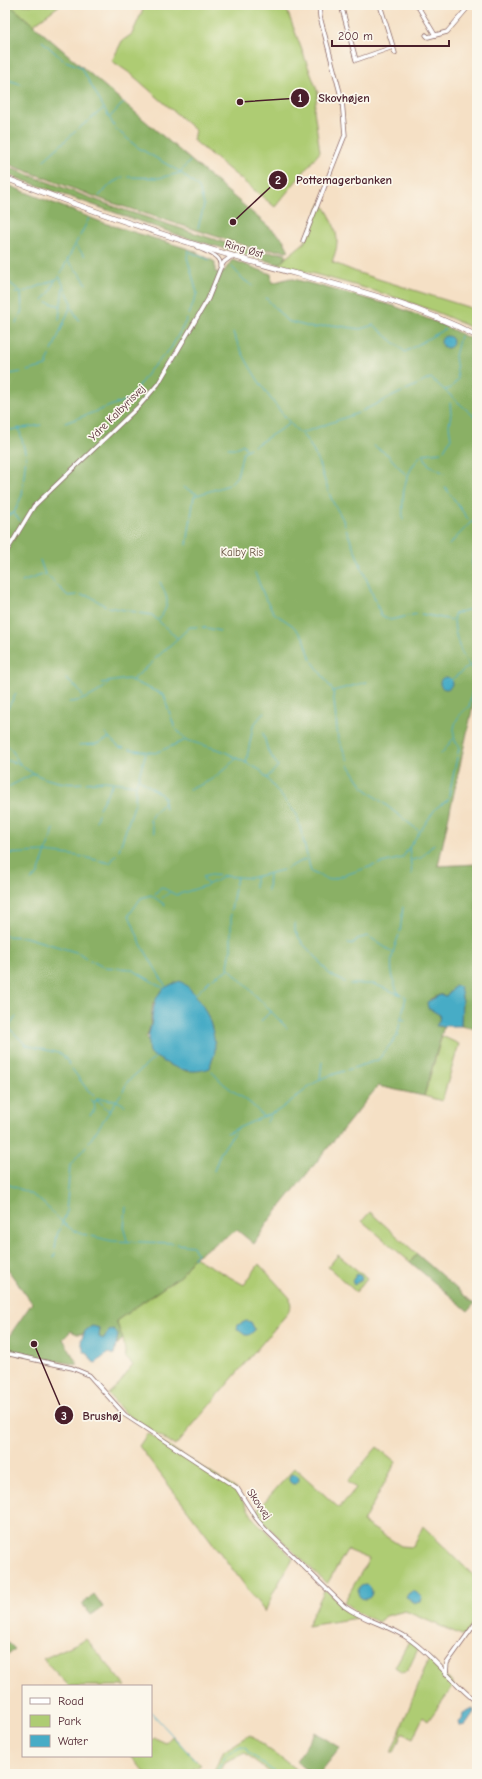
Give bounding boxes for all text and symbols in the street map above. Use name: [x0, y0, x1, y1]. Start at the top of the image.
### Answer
scale bar: [332, 22, 449, 48]
text: 200 m: [338, 29, 373, 43]
callout: Skovhøjen: [290, 86, 378, 110]
text: 1: [298, 91, 303, 105]
text: Skovhøjen: [318, 91, 370, 105]
callout: Pottemagerbanken: [268, 168, 400, 192]
text: 2: [275, 173, 281, 187]
text: Pottemagerbanken: [296, 173, 392, 187]
street label: Ring Øst: [223, 237, 266, 261]
street label: Ydre Kalbyrisvej: [86, 382, 148, 444]
park label: Kalby Ris: [221, 546, 264, 559]
callout: Brushøj: [54, 1403, 129, 1427]
text: 3: [61, 1409, 67, 1423]
text: Brushøj: [82, 1409, 122, 1423]
street label: Skovvej: [244, 1486, 274, 1522]
legend: [22, 1685, 152, 1757]
text: Road: [58, 1694, 84, 1708]
text: Park: [58, 1714, 81, 1728]
text: Water: [58, 1734, 88, 1748]

